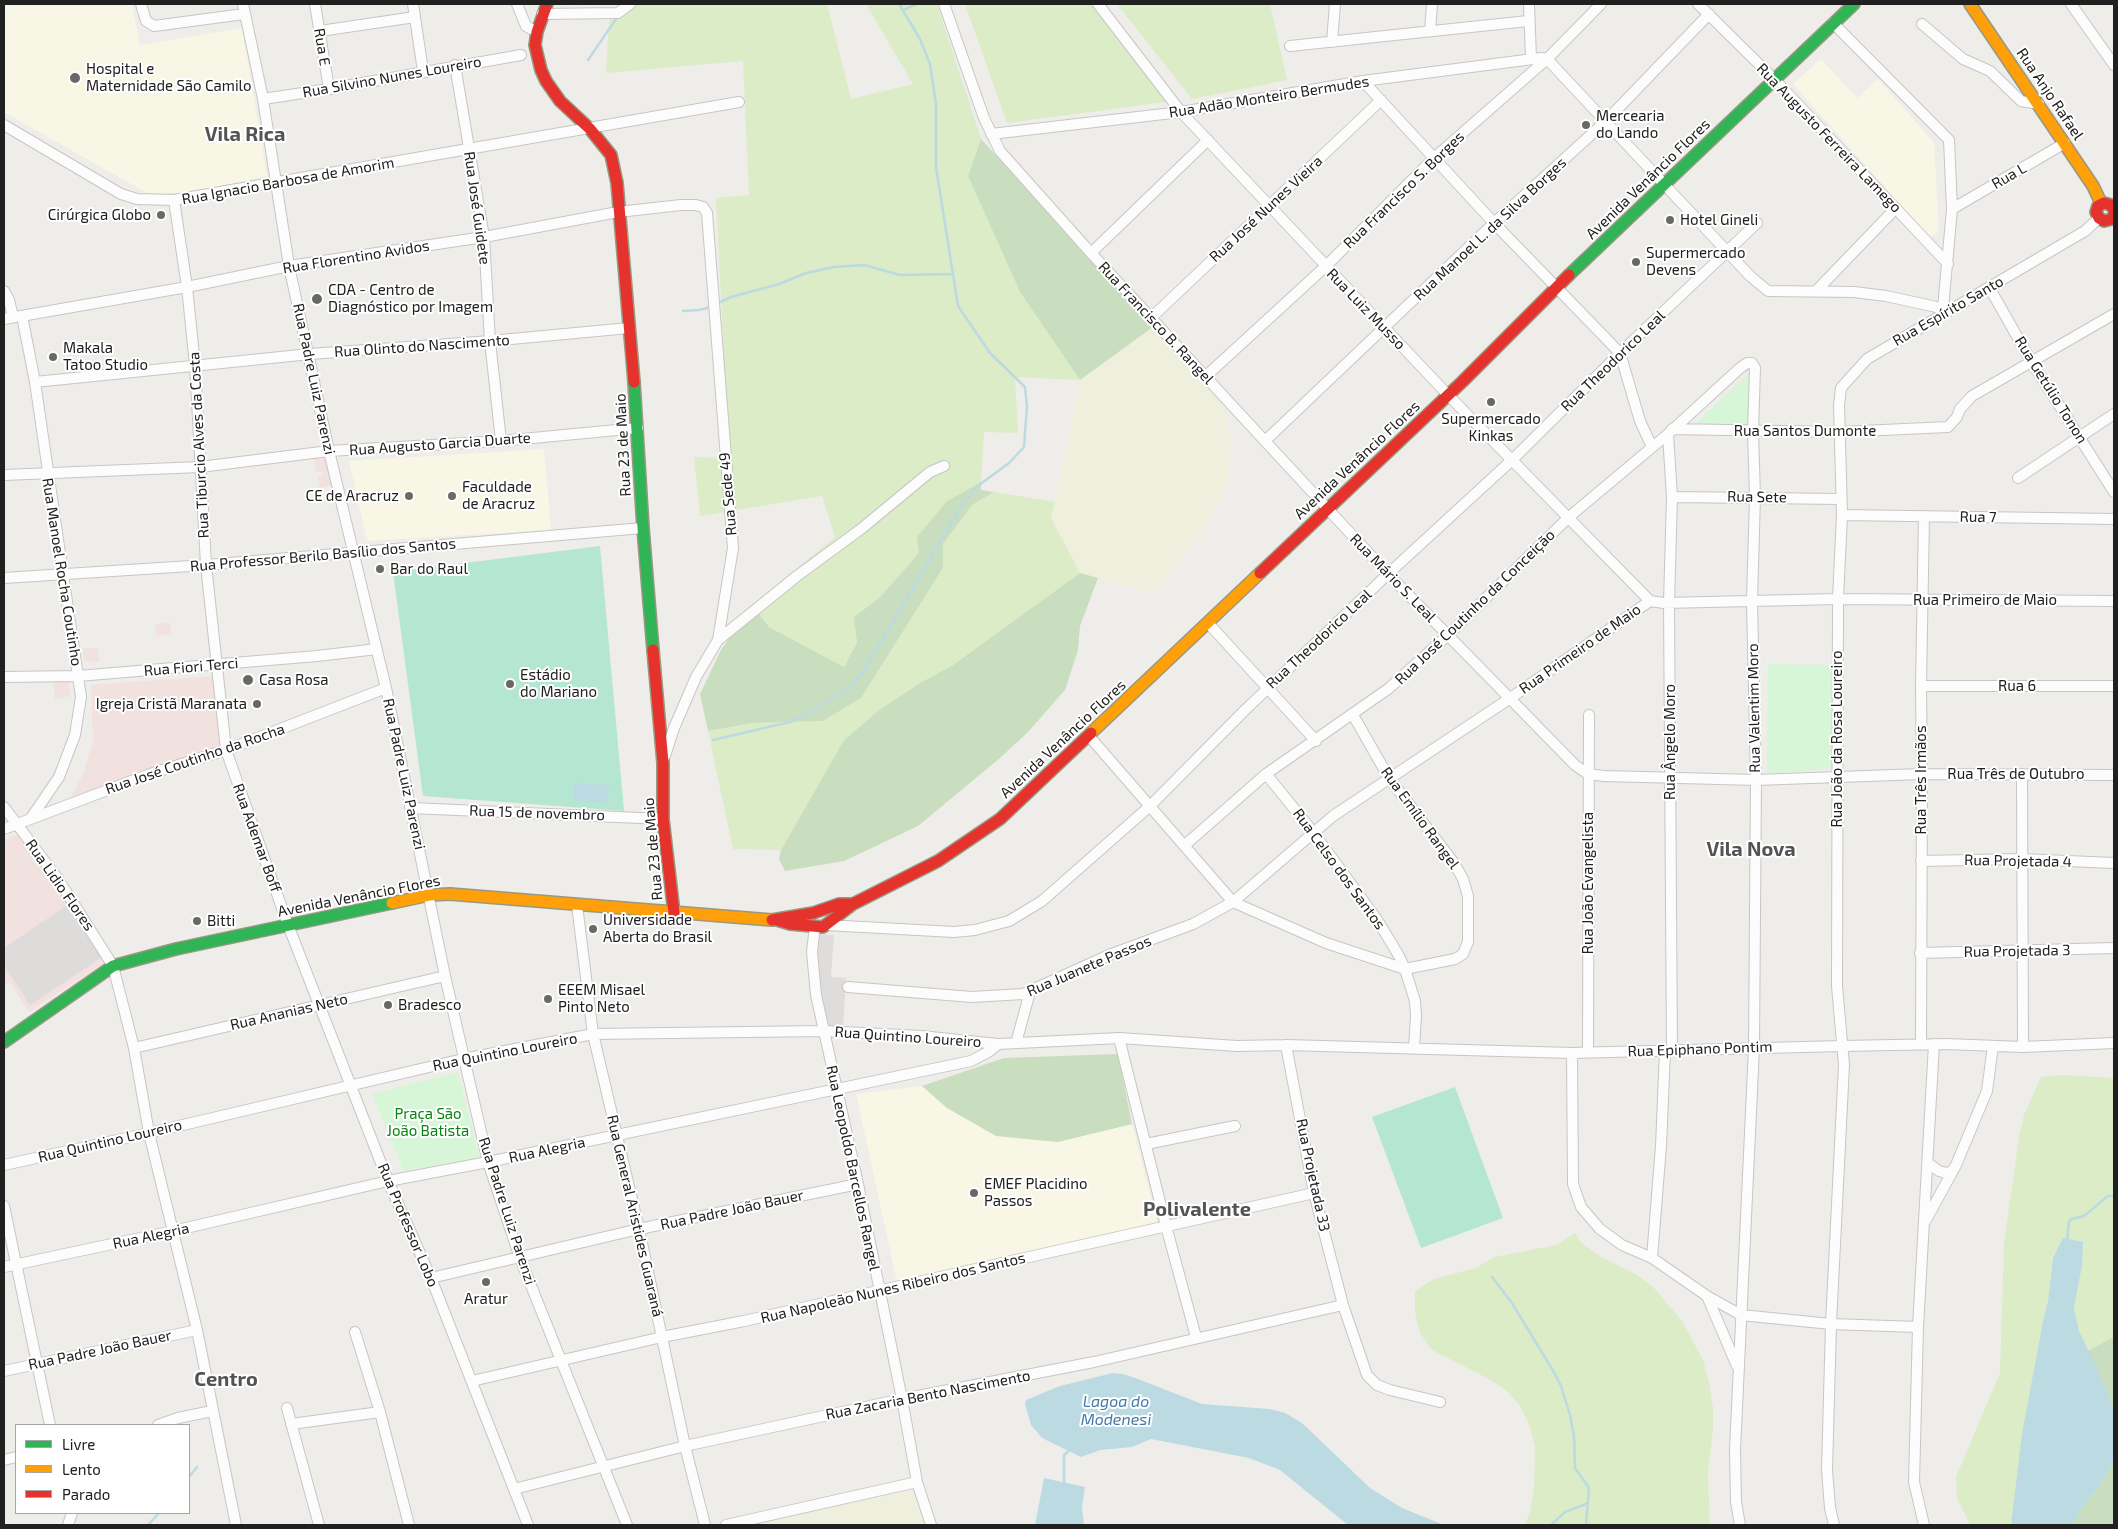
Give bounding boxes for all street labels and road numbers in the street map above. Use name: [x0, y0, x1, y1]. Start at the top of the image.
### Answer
street label: Rua E: [310, 27, 334, 67]
street label: Rua Anjo Rafael: [2013, 45, 2087, 143]
street label: Rua Silvino Nunes Loureiro: [301, 52, 483, 102]
street label: Rua Augusto Ferreira Lamego: [1753, 60, 1905, 216]
street label: Rua Adão Monteiro Bermudes: [1168, 72, 1370, 122]
street label: Avenida Venâncio Flores: [1582, 115, 1714, 243]
street label: Rua Francisco S. Borges: [1340, 128, 1468, 252]
street label: Rua José Guidete: [460, 150, 494, 266]
street label: Rua José Nunes Vieira: [1206, 152, 1326, 266]
street label: Rua Ignacio Barbosa de Amorim: [180, 153, 396, 209]
street label: Rua Manoel L. da Silva Borges: [1410, 154, 1570, 304]
street label: Rua L: [1988, 159, 2030, 193]
street label: Rua Florentino Avidos: [281, 236, 431, 278]
street label: Rua Francisco B. Rangel: [1094, 258, 1218, 388]
street label: Rua Luiz Musso: [1323, 265, 1409, 353]
street label: Rua Espírito Santo: [1889, 272, 2007, 350]
street label: Rua Padre Luiz Parenzi: [289, 302, 339, 456]
street label: Rua Theodorico Leal: [1557, 307, 1669, 415]
street label: Rua Olinto do Nascimento: [334, 331, 510, 361]
street label: Rua Getúlio Tonon: [2011, 333, 2091, 447]
street label: Rua Tiburcio Alves da Costa: [185, 351, 213, 539]
street label: Rua 23 de Maio: [611, 393, 635, 497]
street label: Avenida Venâncio Flores: [1290, 397, 1424, 523]
street label: Rua Santos Dumonte: [1734, 422, 1876, 440]
street label: Rua Augusto Garcia Duarte: [349, 429, 531, 459]
street label: Rua Sede 49: [715, 452, 741, 536]
street label: Rua Manoel Rocha Coutinho: [38, 477, 86, 667]
street label: Rua Sete: [1727, 487, 1787, 507]
street label: Rua 7: [1959, 508, 1997, 526]
street label: Rua José Coutinho da Conceição: [1391, 526, 1559, 688]
street label: Rua Mário S. Leal: [1346, 530, 1440, 626]
street label: Rua Professor Berilo Basílio dos Santos: [189, 534, 457, 576]
street label: Rua Theodorico Leal: [1262, 585, 1376, 693]
street label: Rua Primeiro de Maio: [1913, 591, 2057, 609]
street label: Rua Primeiro de Maio: [1516, 600, 1644, 698]
street label: Rua Valentim Moro: [1744, 643, 1764, 773]
street label: Rua João da Rosa Loureiro: [1828, 651, 1846, 827]
street label: Rua Fiori Terci: [143, 654, 239, 680]
street label: Avenida Venâncio Flores: [996, 676, 1130, 802]
street label: Rua 6: [1998, 677, 2036, 695]
street label: Rua Ângelo Moro: [1661, 684, 1679, 800]
street label: Rua Padre Luiz Parenzi: [379, 697, 429, 851]
street label: Rua José Coutinho da Rocha: [103, 720, 287, 798]
street label: Rua Três Irmãos: [1912, 725, 1930, 835]
street label: Rua Emílio Rangel: [1377, 763, 1463, 873]
street label: Rua Três de Outubro: [1947, 765, 2085, 783]
street label: Rua Ademar Boff: [229, 781, 285, 895]
street label: Rua 23 de Maio: [640, 797, 666, 901]
street label: Rua 15 de novembro: [469, 802, 605, 824]
street label: Rua Celso dos Santos: [1289, 805, 1389, 933]
street label: Rua João Evangelista: [1579, 812, 1597, 954]
street label: Rua Lidio Flores: [22, 836, 98, 934]
street label: Rua Projetada 4: [1964, 851, 2072, 871]
street label: Avenida Venâncio Flores: [276, 871, 442, 921]
street label: Rua Juanete Passos: [1024, 932, 1154, 1000]
street label: Rua Projetada 3: [1963, 941, 2071, 961]
street label: Rua Ananias Neto: [228, 990, 350, 1034]
street label: Rua Quintino Loureiro: [834, 1023, 982, 1051]
street label: Rua Quintino Loureiro: [431, 1029, 579, 1075]
street label: Rua Epiphano Pontim: [1627, 1037, 1773, 1061]
street label: Rua Leopoldo Barcellos Rangel: [822, 1063, 884, 1273]
street label: Rua General Aristides Guaraná: [603, 1113, 667, 1319]
street label: Rua Quintino Loureiro: [36, 1116, 184, 1166]
street label: Rua Projetada 33: [1292, 1117, 1334, 1233]
street label: Rua Alegria: [507, 1133, 587, 1167]
street label: Rua Padre Luiz Parenzi: [475, 1135, 539, 1287]
street label: Rua Professor Lobo: [374, 1160, 442, 1290]
street label: Rua Padre João Bauer: [659, 1186, 805, 1234]
street label: Rua Alegria: [111, 1219, 191, 1253]
street label: Rua Napoleão Nunes Ribeiro dos Santos: [759, 1249, 1027, 1327]
street label: Rua Padre João Bauer: [27, 1326, 173, 1374]
street label: Rua Zacaria Bento Nascimento: [824, 1366, 1032, 1424]

